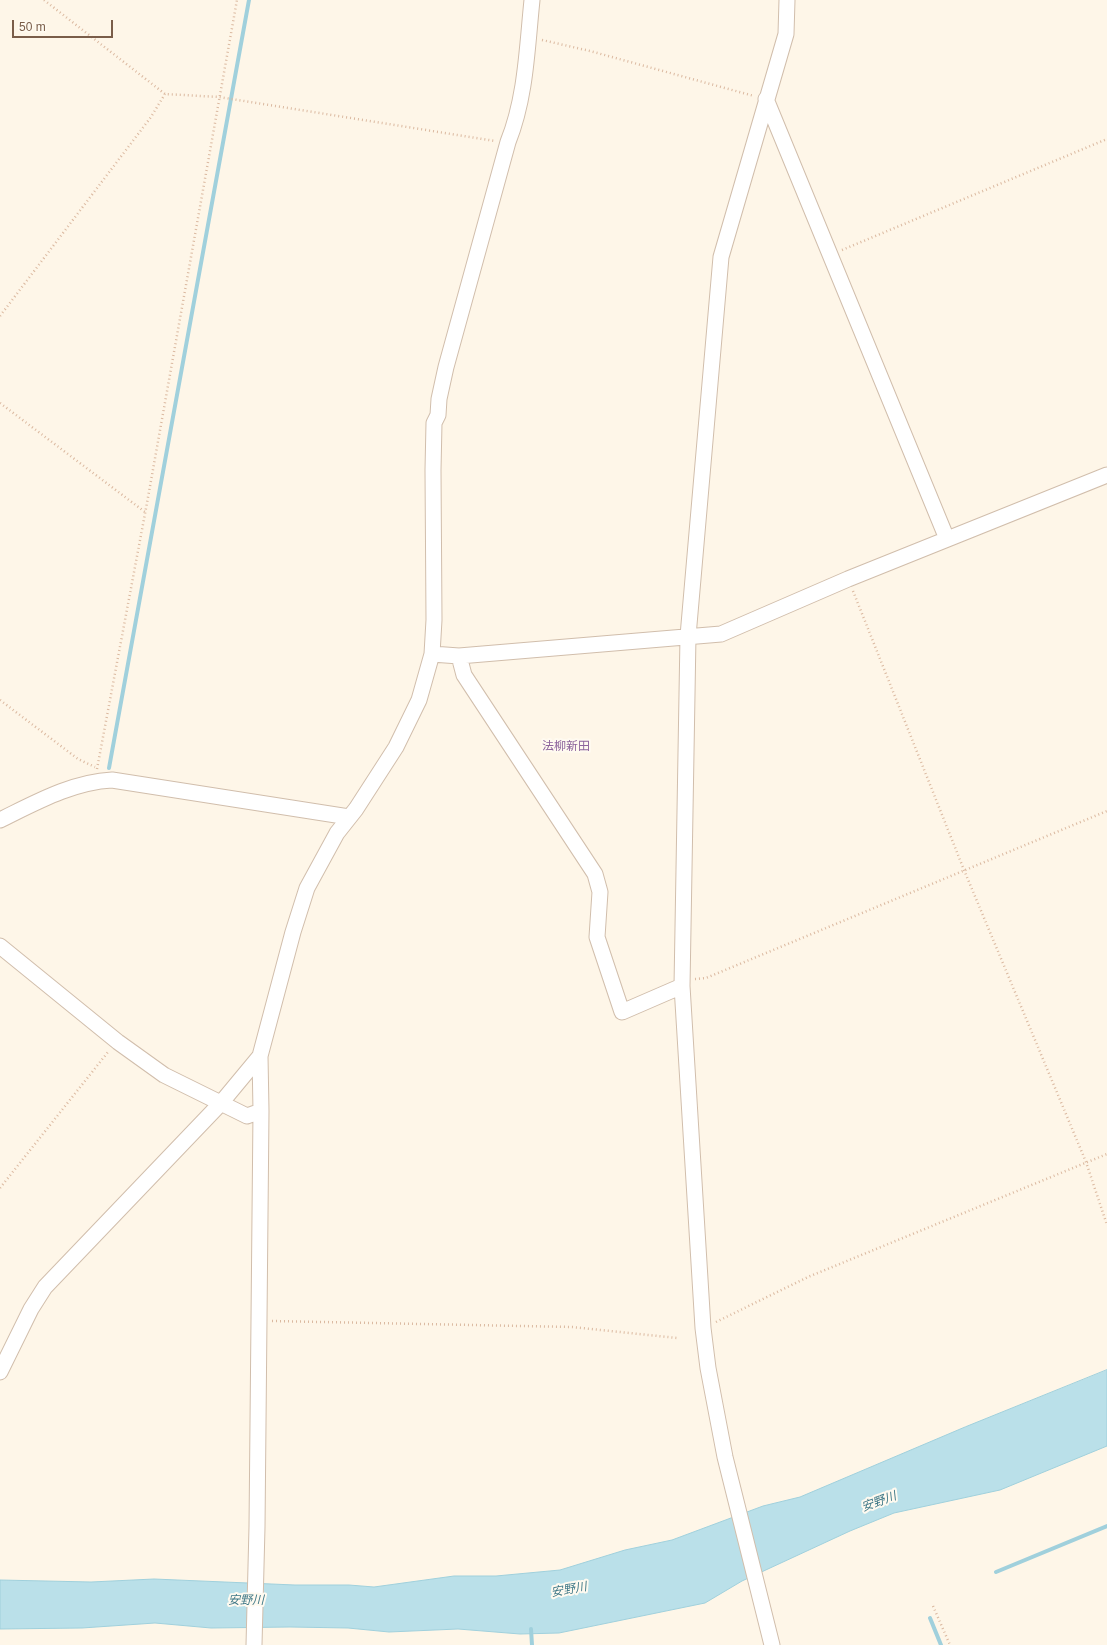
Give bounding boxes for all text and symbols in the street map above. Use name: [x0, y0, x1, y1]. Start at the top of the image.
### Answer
scale bar: [14, 12, 115, 38]
text: 50 m: [19, 20, 46, 34]
district label: 法柳新田: [542, 740, 590, 754]
water label: 安野川: [860, 1489, 898, 1515]
water label: 安野川: [550, 1580, 588, 1600]
water label: 安野川: [228, 1594, 264, 1608]

